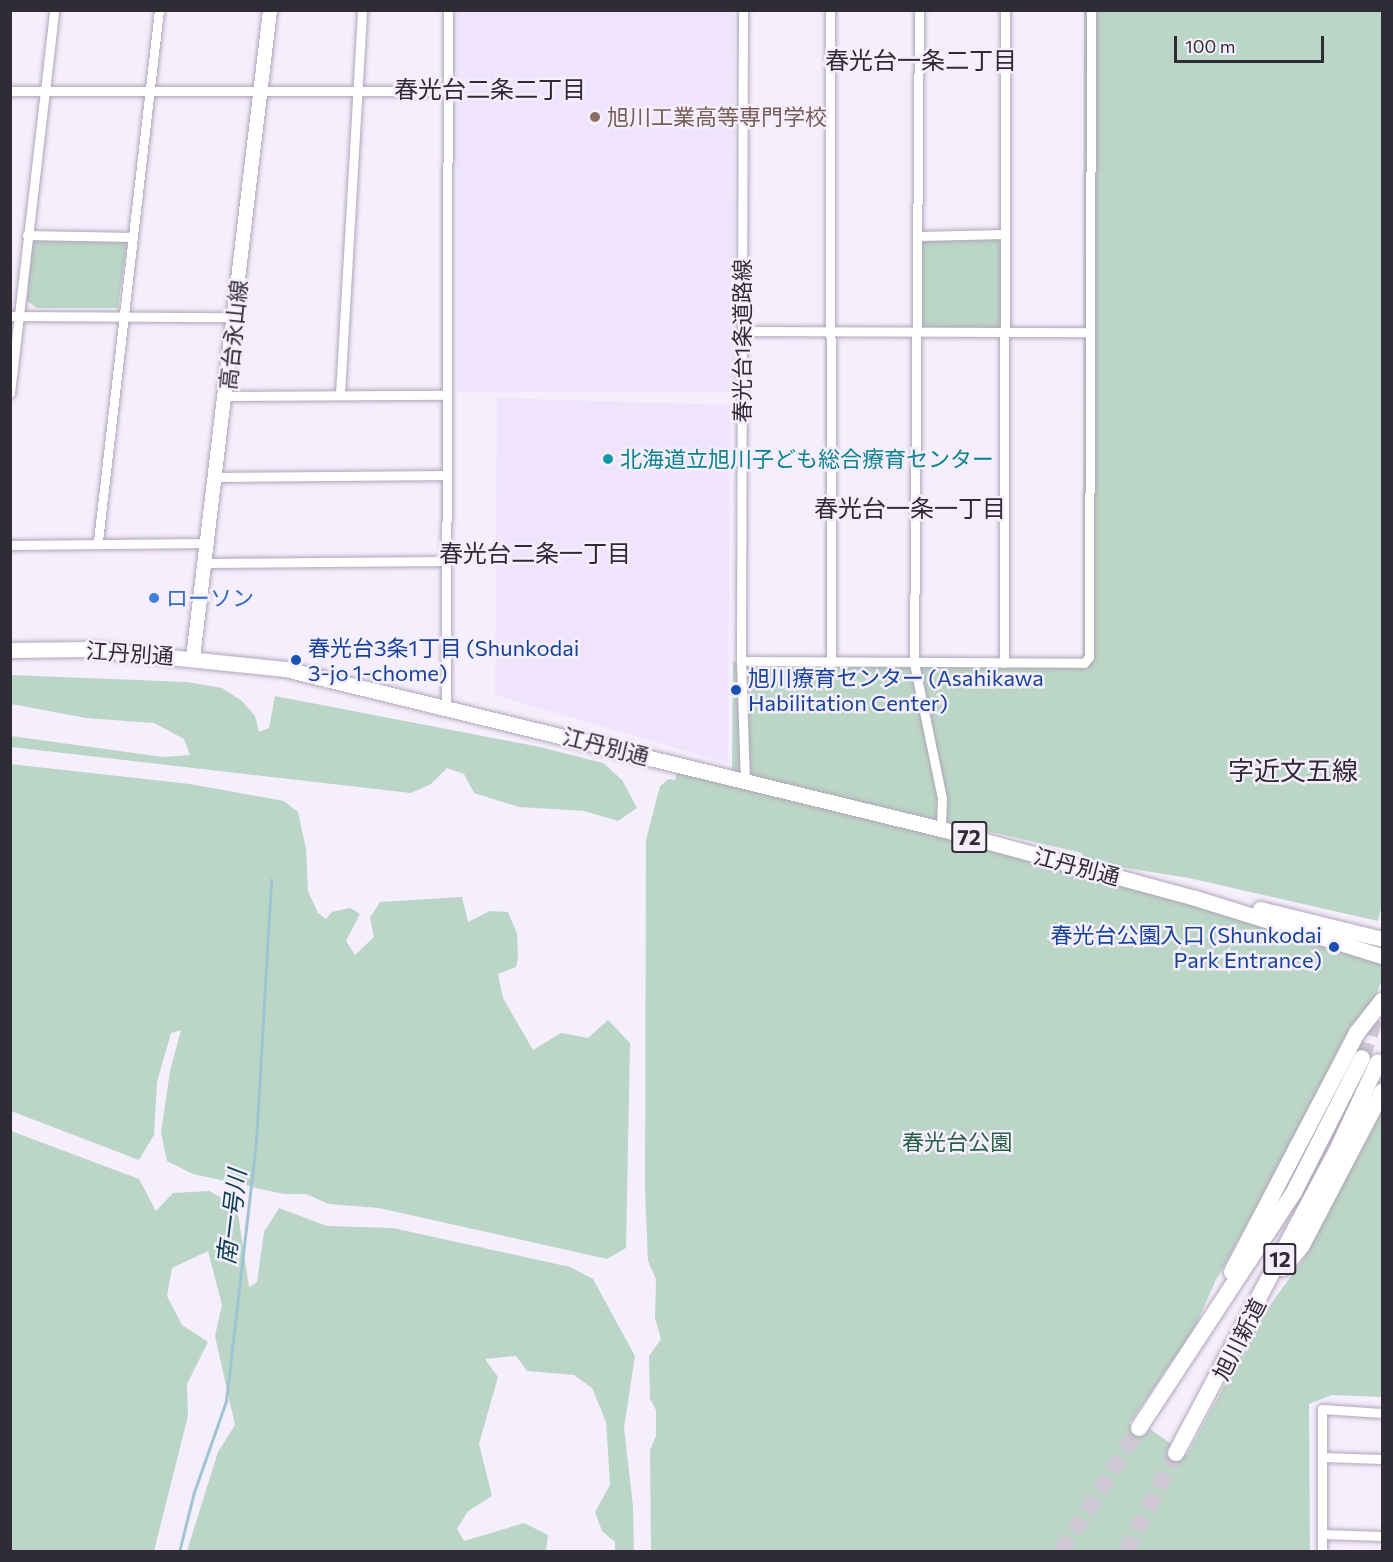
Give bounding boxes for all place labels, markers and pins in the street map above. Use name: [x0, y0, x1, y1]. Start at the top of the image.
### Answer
place label: 旭川工業高等専門学校: [607, 104, 827, 130]
marker: 旭川工業高等専門学校: [588, 110, 602, 124]
place label: 北海道立旭川子ども総合療育センター: [620, 446, 994, 472]
marker: 北海道立旭川子ども総合療育センター: [601, 452, 615, 466]
place label: ローソン: [166, 585, 254, 611]
marker: ローソン: [147, 591, 161, 605]
place label: 春光台3条1丁目 (Shunkodai 3-jo 1-chome): [308, 634, 579, 686]
marker: 春光台3条1丁目 (Shunkodai 3-jo 1-chome): [289, 653, 303, 667]
place label: 旭川療育センター (Asahikawa Habilitation Center): [748, 664, 1044, 716]
marker: 旭川療育センター (Asahikawa Habilitation Center): [729, 683, 743, 697]
place label: 春光台公園入口 (Shunkodai Park Entrance): [1050, 921, 1322, 972]
marker: 春光台公園入口 (Shunkodai Park Entrance): [1327, 940, 1341, 954]

